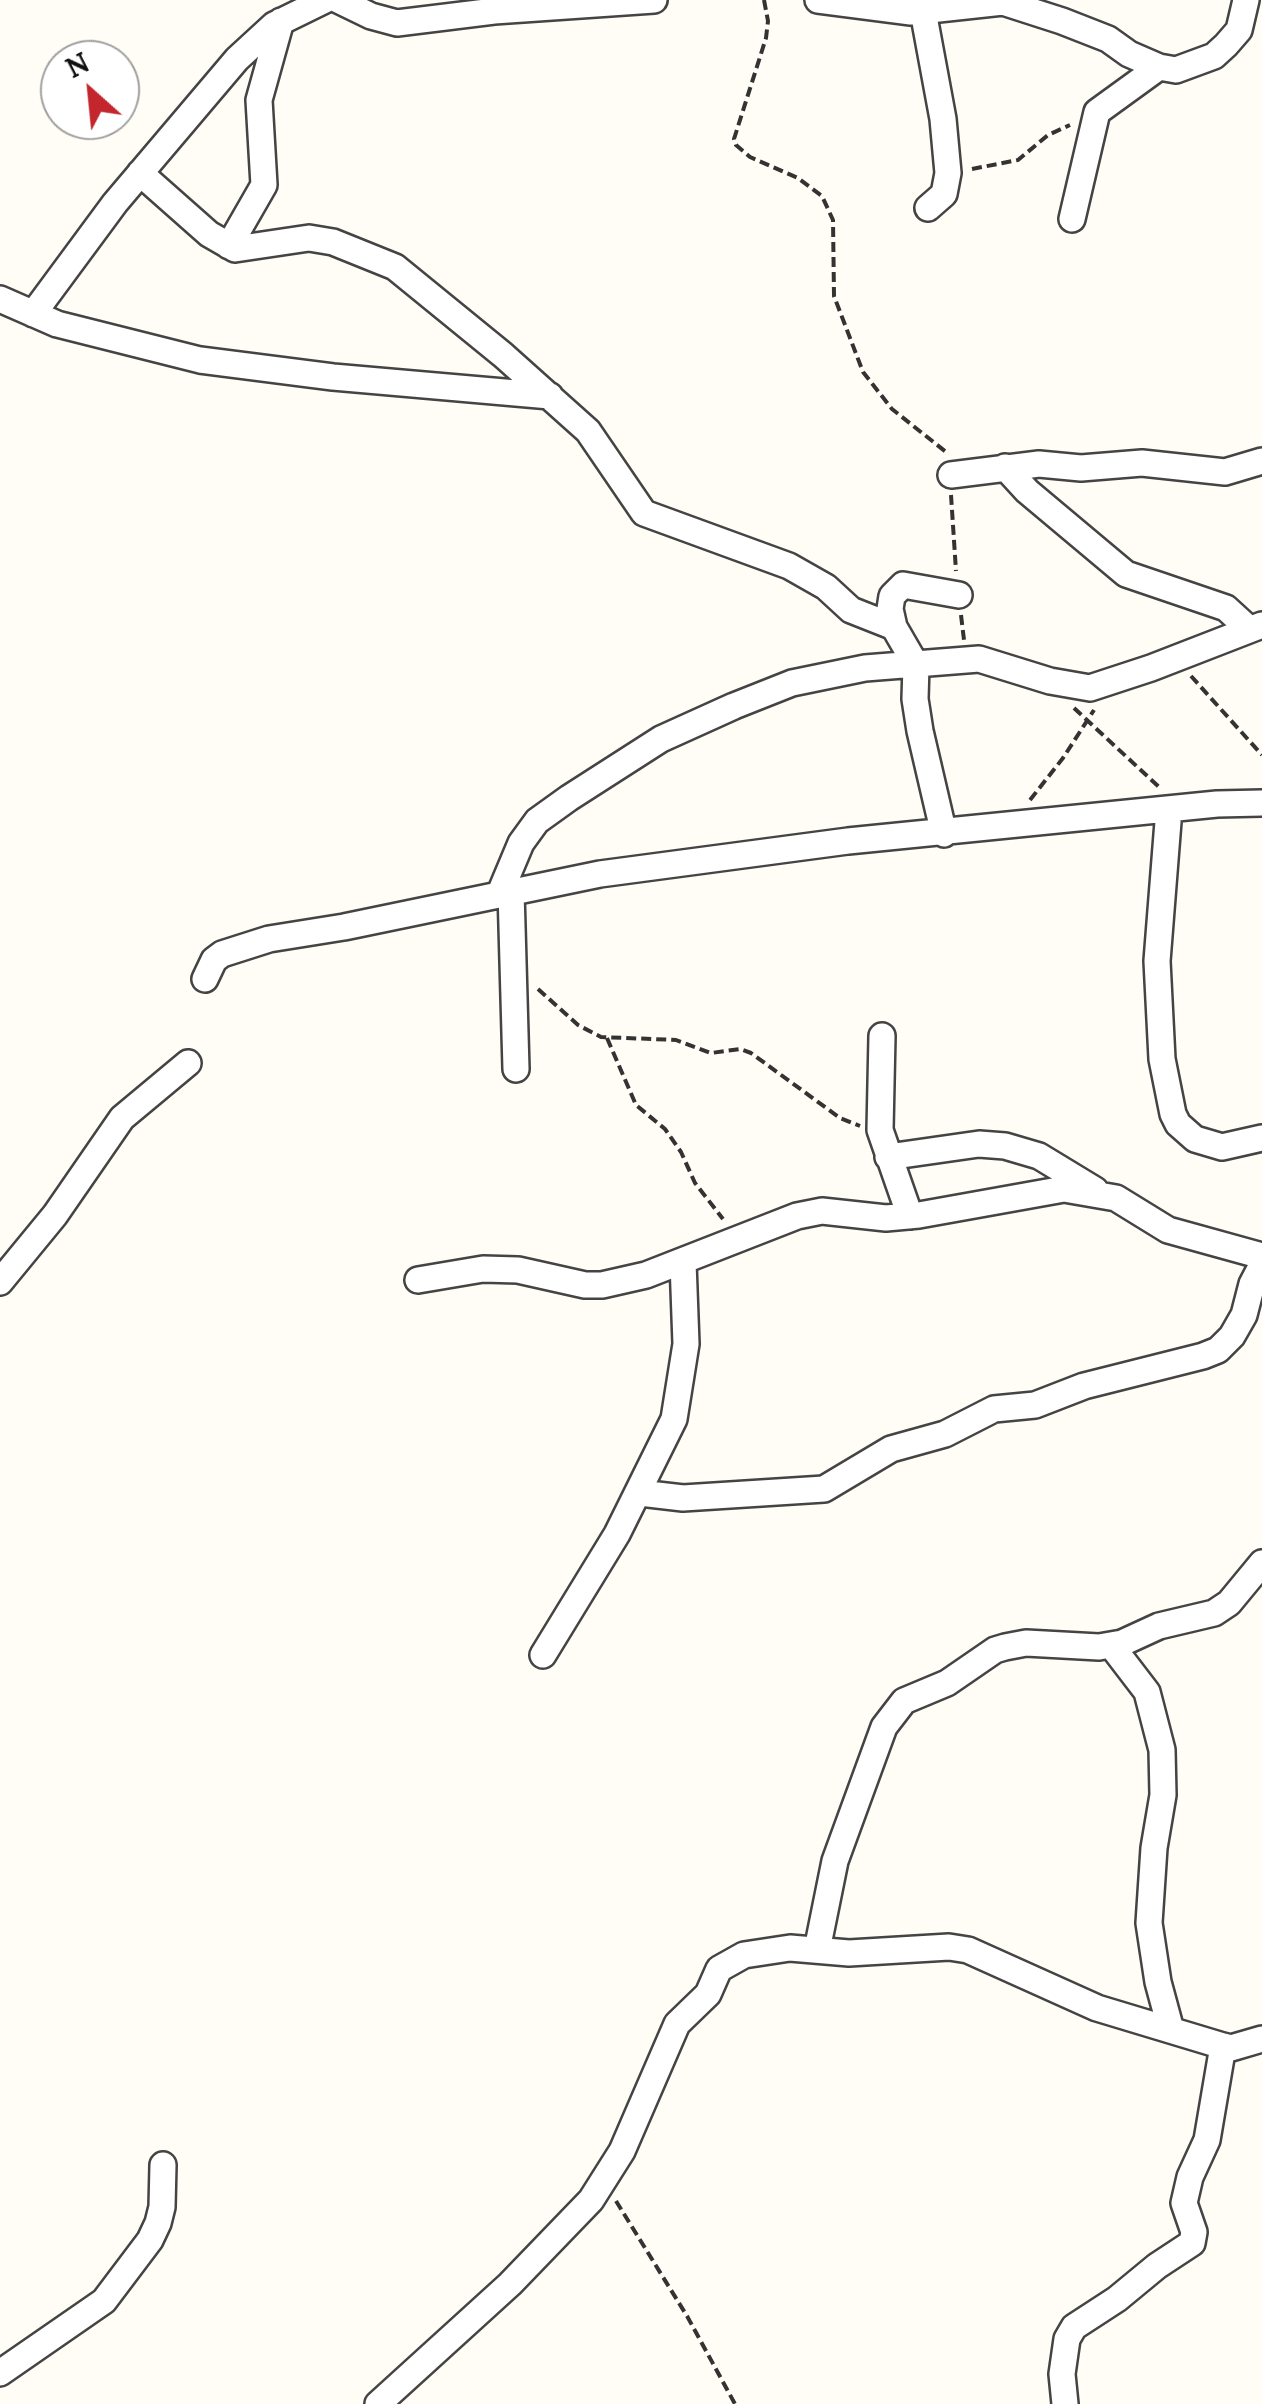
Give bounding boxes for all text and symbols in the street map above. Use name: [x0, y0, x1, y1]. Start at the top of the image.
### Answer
north arrow: [40, 40, 140, 140]
text: N: [59, 44, 95, 86]

